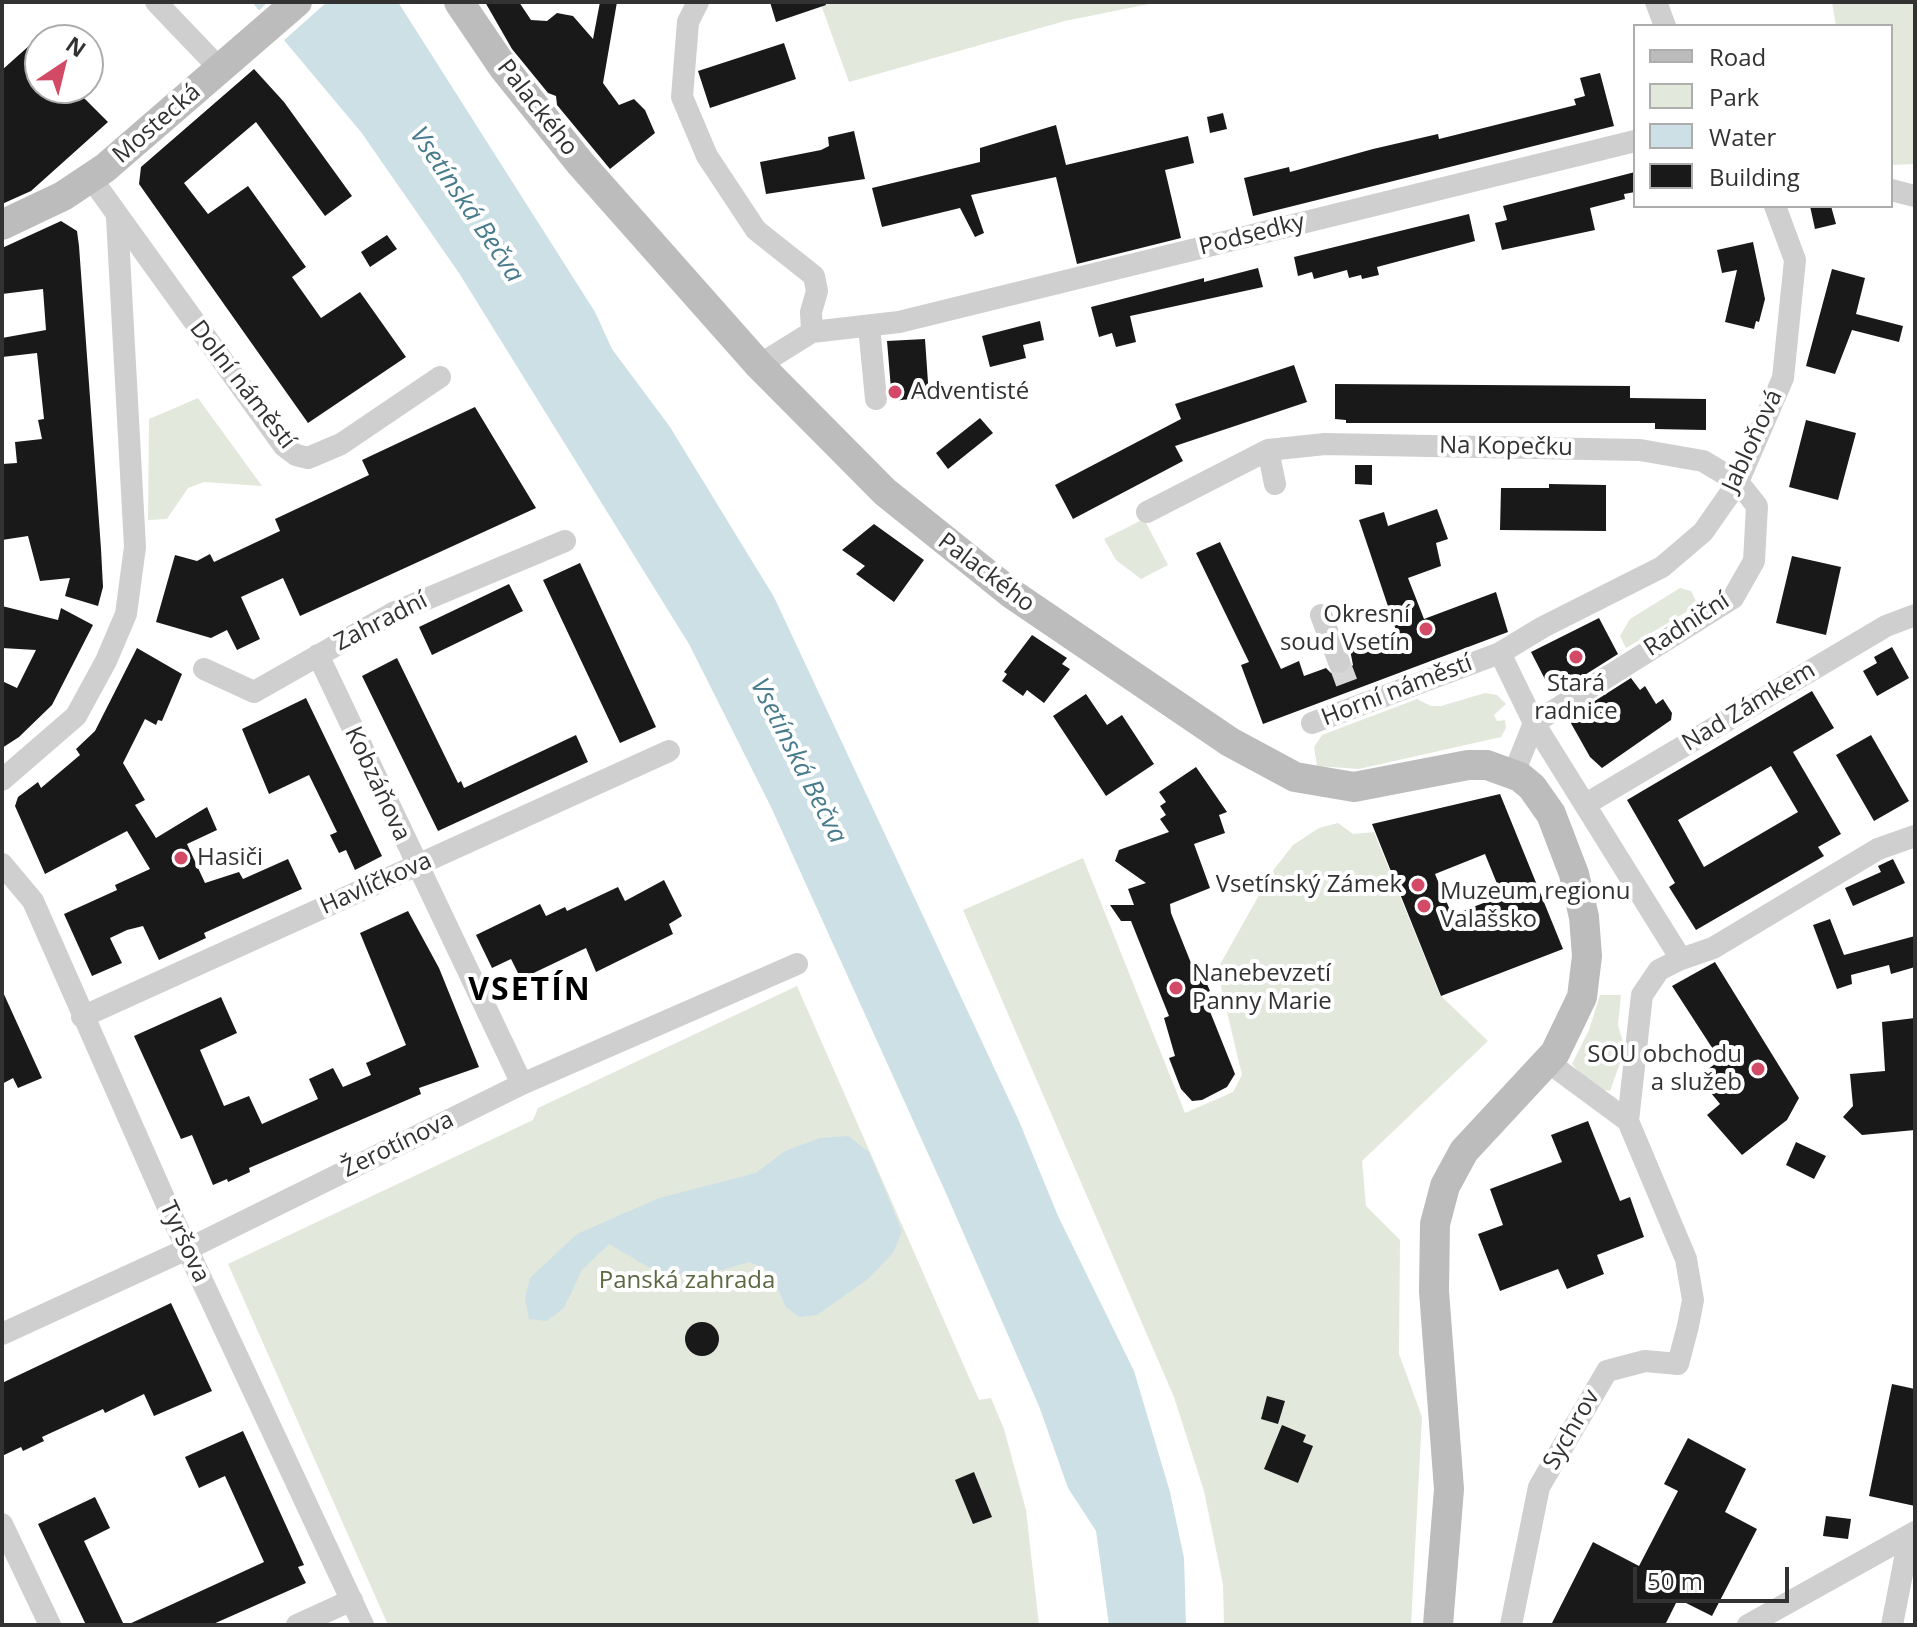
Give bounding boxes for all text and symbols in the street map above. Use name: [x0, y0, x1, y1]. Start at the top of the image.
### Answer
north arrow: [24, 24, 104, 104]
legend: [1633, 24, 1893, 208]
text: N: [61, 29, 93, 63]
text: Road: [1709, 40, 1766, 73]
street label: Palackého: [491, 54, 583, 162]
street label: Mostecká: [107, 78, 207, 170]
text: Park: [1709, 80, 1759, 113]
text: Water: [1709, 120, 1776, 153]
water label: Vsetínská Bečva: [402, 121, 530, 289]
text: Building: [1709, 160, 1800, 193]
street label: Podsedky: [1196, 208, 1308, 262]
street label: Dolní náměstí: [183, 315, 301, 455]
place label: Adventisté: [911, 378, 1029, 406]
marker: Adventisté: [886, 383, 904, 401]
street label: Jabloňová: [1717, 385, 1789, 497]
street label: Na Kopečku: [1439, 431, 1573, 463]
street label: Palackého: [932, 527, 1040, 619]
street label: Zahradní: [330, 586, 432, 658]
street label: Radniční: [1639, 587, 1735, 663]
place label: Okresní soud Vsetín: [1280, 601, 1410, 657]
marker: Okresní soud Vsetín: [1417, 620, 1435, 638]
marker: Stará radnice: [1567, 648, 1585, 666]
street label: Horní náměstí: [1318, 649, 1476, 733]
street label: Nad Zámkem: [1677, 656, 1821, 758]
place label: Stará radnice: [1534, 670, 1618, 726]
water label: Vsetínská Bečva: [743, 673, 853, 849]
street label: Kobzáňova: [338, 722, 416, 846]
place label: Hasiči: [197, 844, 263, 872]
street label: Havlíčkova: [316, 847, 436, 921]
marker: Hasiči: [172, 849, 190, 867]
place label: Vsetínský Zámek: [1216, 871, 1402, 899]
marker: Vsetínský Zámek: [1409, 876, 1427, 894]
place label: Muzeum regionu Valašsko: [1440, 878, 1630, 934]
marker: Muzeum regionu Valašsko: [1415, 897, 1433, 915]
place label: Nanebevzetí Panny Marie: [1192, 960, 1332, 1016]
district label: VSETÍN: [468, 972, 592, 1010]
marker: Nanebevzetí Panny Marie: [1167, 979, 1185, 997]
place label: SOU obchodu a služeb: [1587, 1041, 1742, 1097]
marker: SOU obchodu a služeb: [1749, 1060, 1767, 1078]
street label: Žerotínova: [338, 1106, 458, 1184]
street label: Tyršova: [153, 1197, 215, 1287]
park label: Panská zahrada: [599, 1267, 775, 1295]
street label: Sychrov: [1538, 1385, 1606, 1475]
scale bar: [1637, 1551, 1793, 1601]
text: 50 m: [1647, 1564, 1703, 1597]

